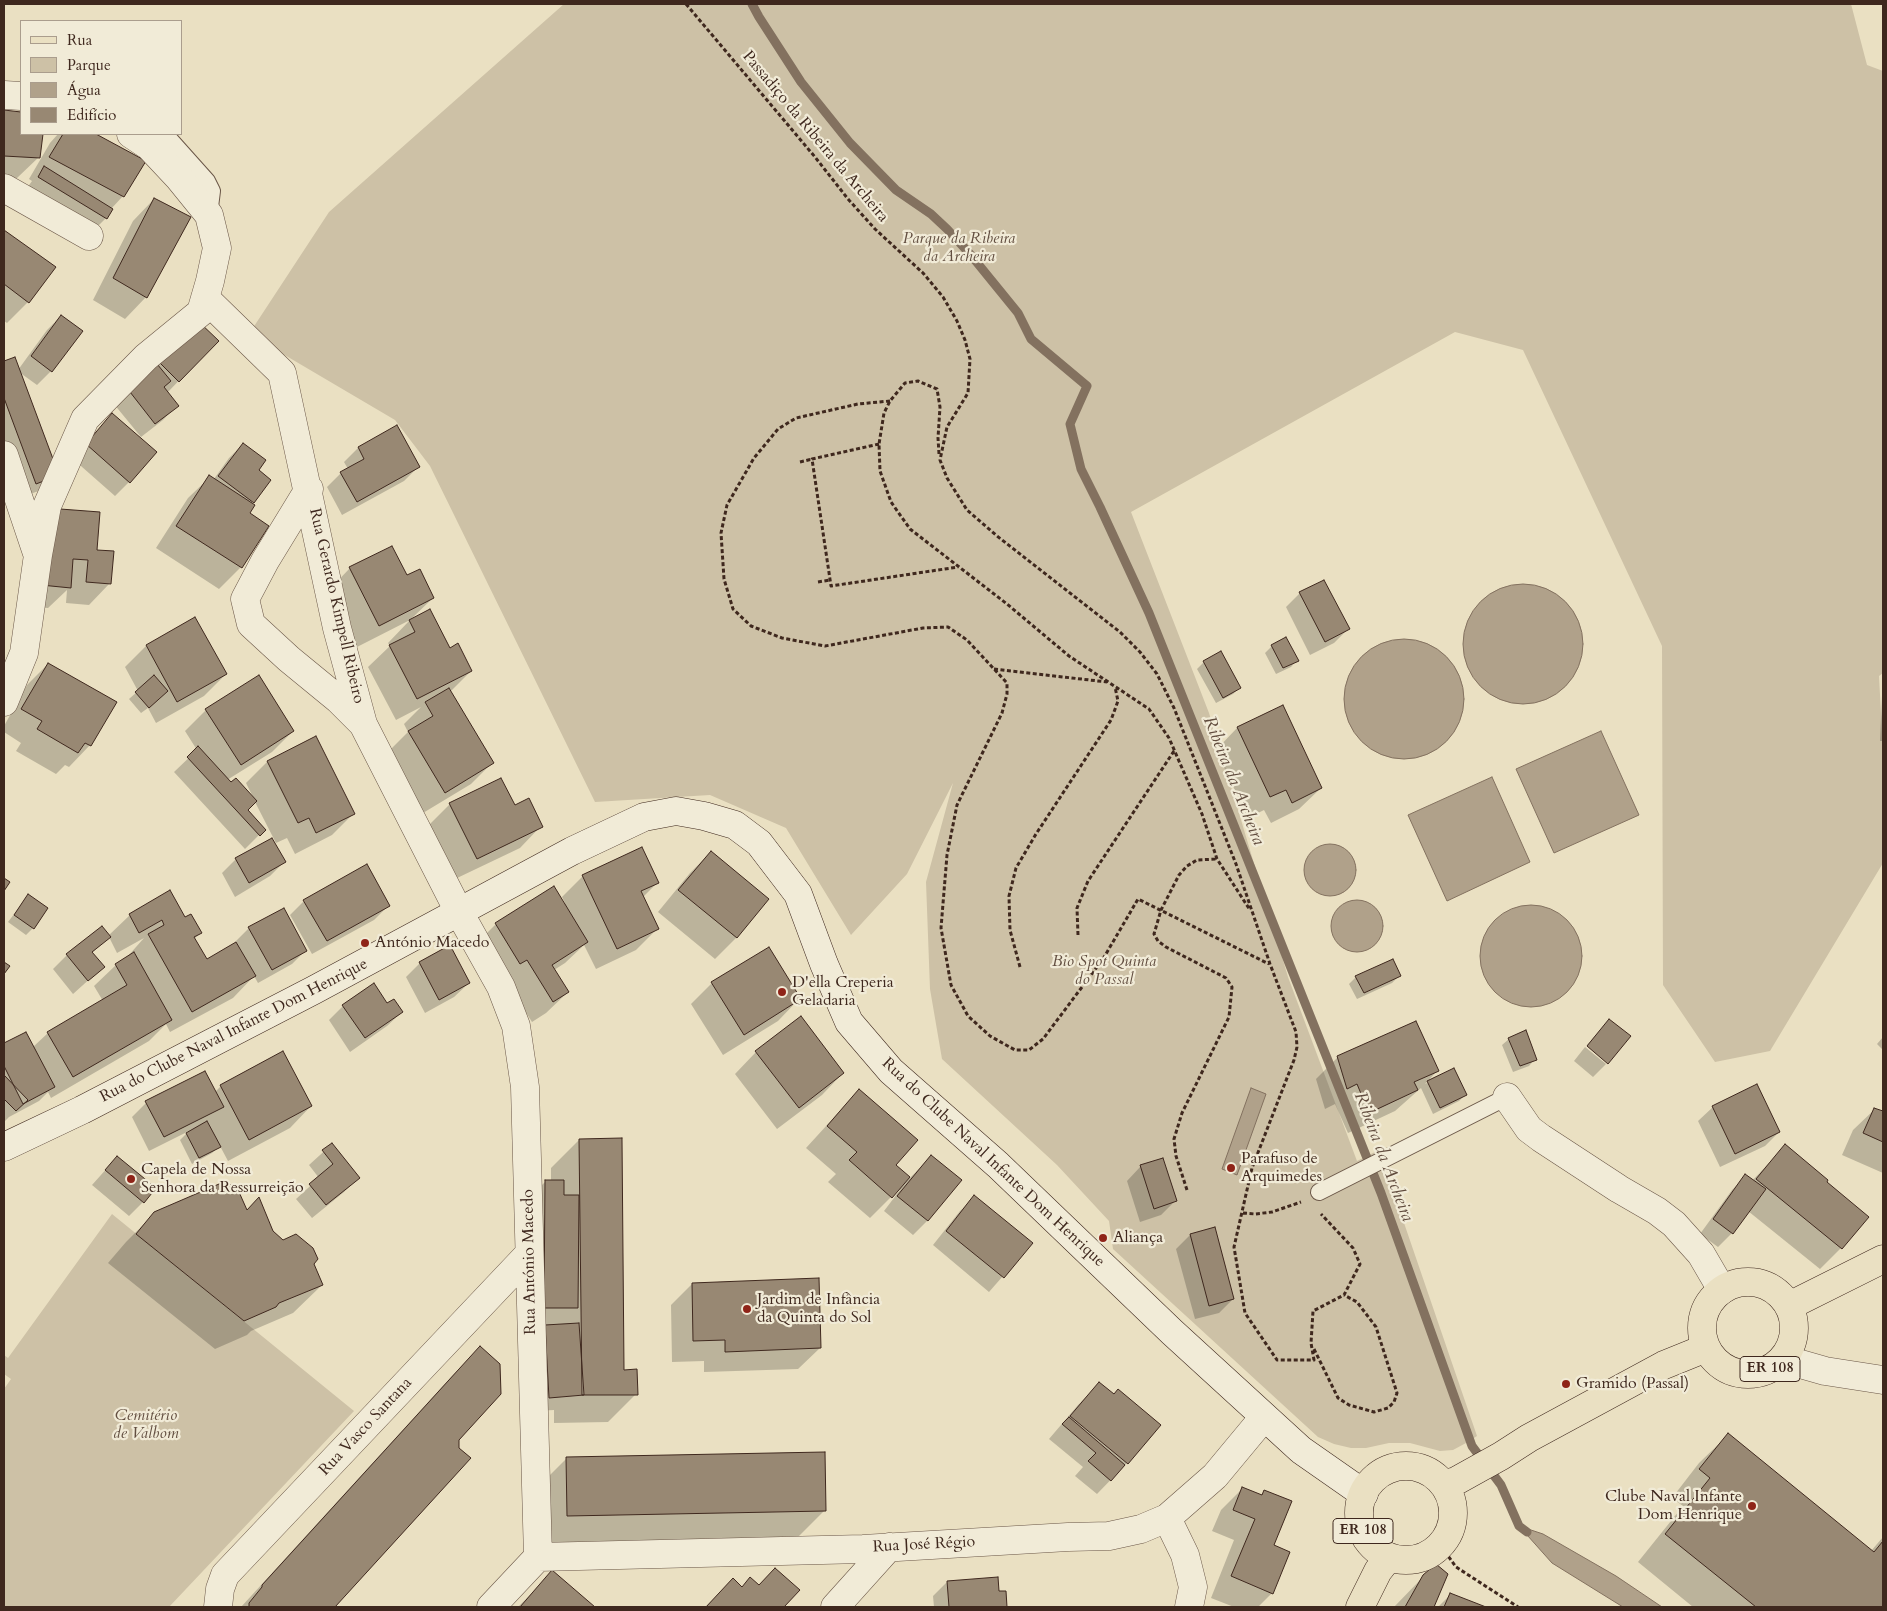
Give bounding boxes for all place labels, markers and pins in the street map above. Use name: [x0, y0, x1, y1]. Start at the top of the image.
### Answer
place label: António Macedo: [375, 933, 489, 953]
marker: António Macedo: [359, 937, 371, 949]
place label: D'ella Creperia Geladaria: [792, 973, 894, 1011]
marker: D'ella Creperia Geladaria: [776, 986, 788, 998]
place label: Parafuso de Arquimedes: [1241, 1149, 1322, 1187]
place label: Capela de Nossa Senhora da Ressurreição: [141, 1160, 304, 1198]
marker: Parafuso de Arquimedes: [1225, 1162, 1237, 1174]
marker: Capela de Nossa Senhora da Ressurreição: [125, 1173, 137, 1185]
place label: Aliança: [1113, 1228, 1163, 1248]
marker: Aliança: [1097, 1232, 1109, 1244]
place label: Jardim de Infância da Quinta do Sol: [757, 1290, 880, 1328]
marker: Jardim de Infância da Quinta do Sol: [741, 1303, 753, 1315]
place label: Gramido (Passal): [1576, 1374, 1689, 1394]
marker: Gramido (Passal): [1560, 1378, 1572, 1390]
place label: Clube Naval Infante Dom Henrique: [1605, 1487, 1742, 1525]
marker: Clube Naval Infante Dom Henrique: [1746, 1500, 1758, 1512]

